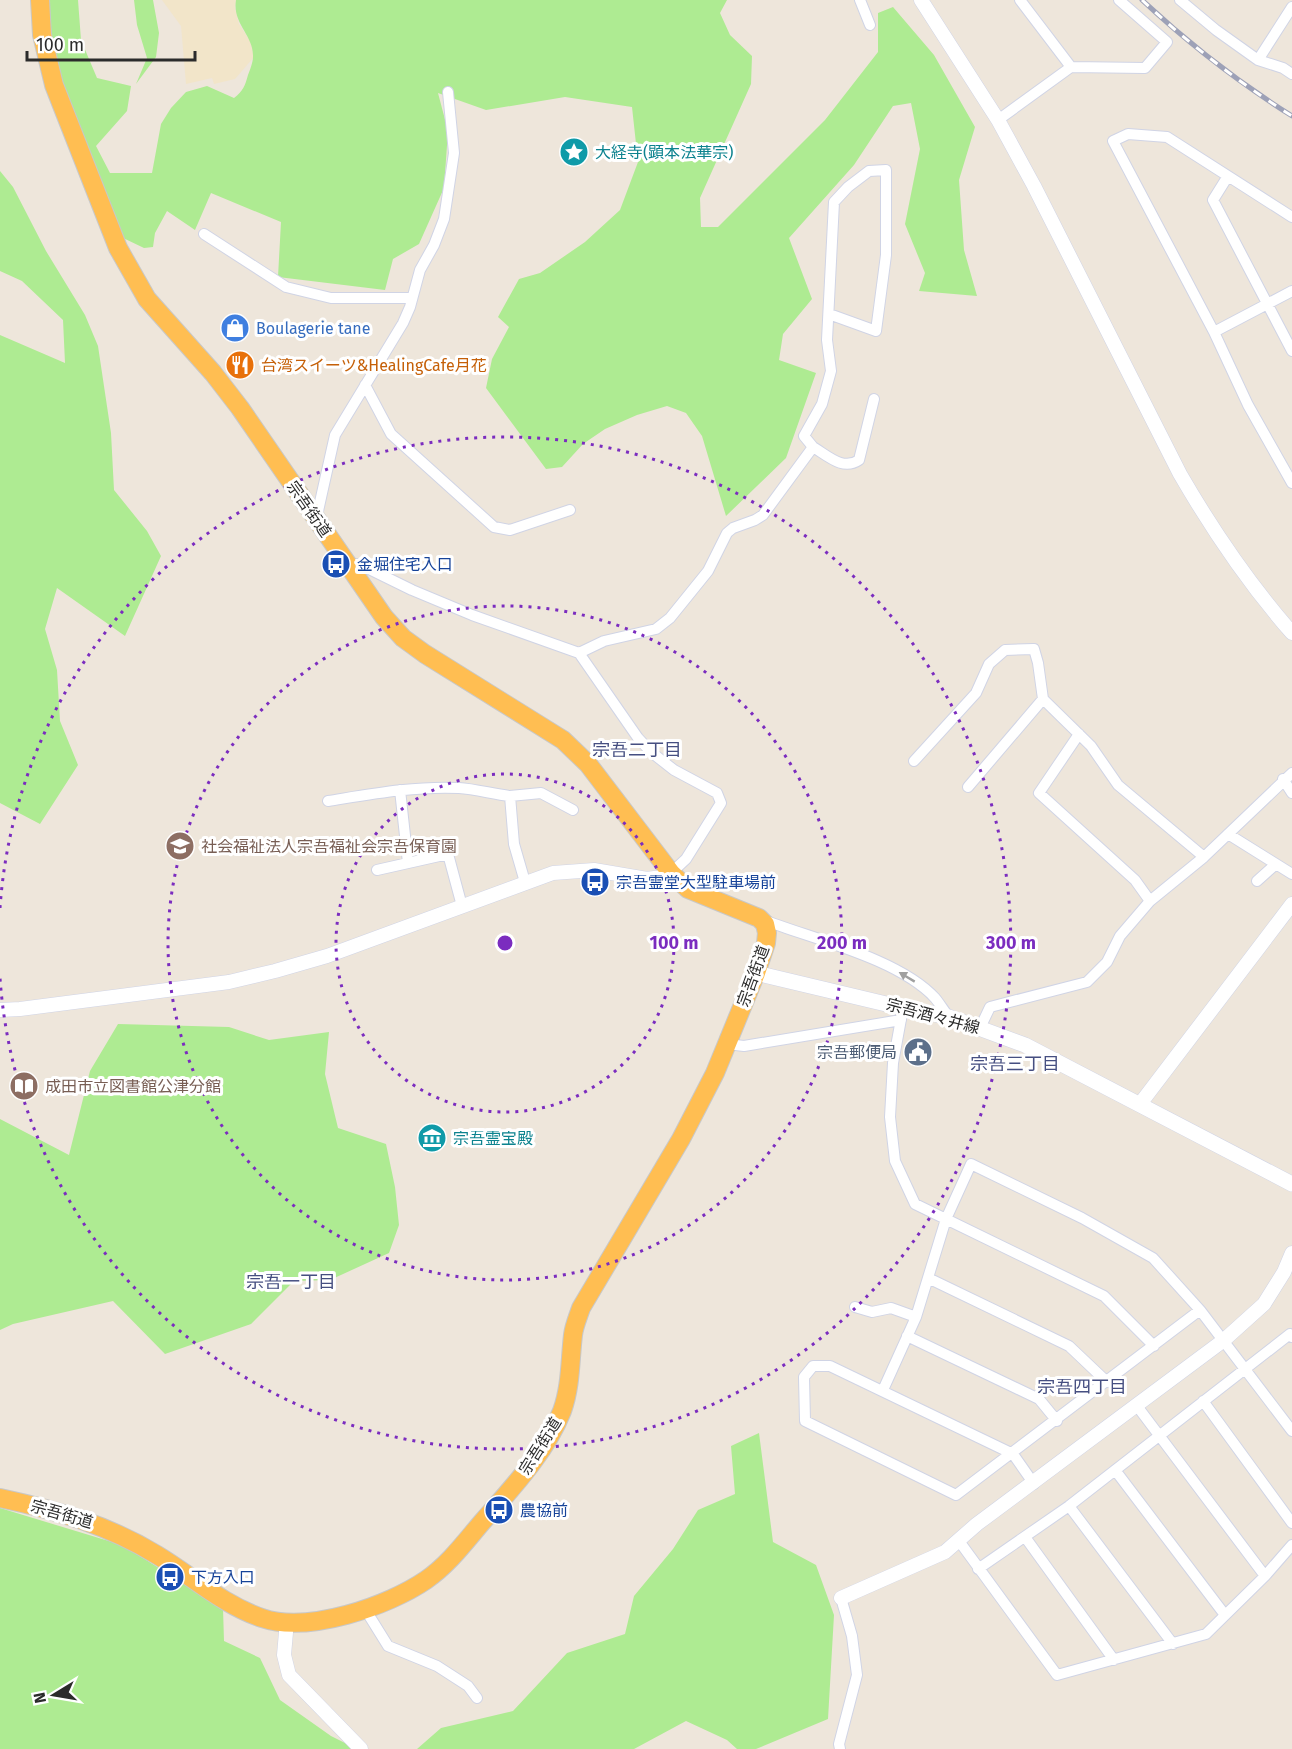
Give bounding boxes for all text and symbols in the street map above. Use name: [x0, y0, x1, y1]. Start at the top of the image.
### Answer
scale bar: [27, 24, 195, 62]
text: 100 m: [36, 34, 84, 56]
place icon: 大経寺(顕本法華宗): [558, 136, 590, 168]
place label: 大経寺(顕本法華宗): [595, 143, 733, 162]
shop icon: Boulagerie tane: [219, 312, 251, 344]
place label: Boulagerie tane: [256, 319, 370, 338]
restaurant icon: 台湾スイーツ&HealingCafe月花: [224, 349, 256, 381]
place label: 台湾スイーツ&HealingCafe月花: [261, 356, 487, 375]
street label: 宗吾街道: [283, 477, 335, 541]
bus stop icon: 金堀住宅入口: [320, 548, 352, 580]
place label: 金堀住宅入口: [357, 555, 453, 574]
district label: 宗吾二丁目: [592, 739, 682, 761]
school or university icon: 社会福祉法人宗吾福祉会宗吾保育園: [164, 830, 196, 862]
place label: 社会福祉法人宗吾福祉会宗吾保育園: [201, 837, 457, 856]
bus stop icon: 宗吾霊堂大型駐車場前: [579, 866, 611, 898]
place label: 宗吾霊堂大型駐車場前: [616, 873, 776, 892]
text: 100 m: [650, 932, 698, 954]
text: 200 m: [817, 932, 867, 954]
text: 300 m: [985, 932, 1036, 954]
centre of rings: [495, 933, 515, 953]
street label: 宗吾街道: [733, 943, 773, 1009]
one-way arrow: [898, 972, 915, 982]
street label: 宗吾酒々井線: [884, 994, 982, 1038]
public building icon: 宗吾郵便局: [902, 1036, 934, 1068]
place label: 宗吾郵便局: [817, 1043, 897, 1062]
district label: 宗吾三丁目: [970, 1053, 1060, 1075]
library icon: 成田市立図書館公津分館: [8, 1070, 40, 1102]
place label: 成田市立図書館公津分館: [45, 1077, 221, 1096]
museum icon: 宗吾霊宝殿: [416, 1122, 448, 1154]
place label: 宗吾霊宝殿: [453, 1129, 533, 1148]
district label: 宗吾一丁目: [246, 1271, 336, 1293]
district label: 宗吾四丁目: [1037, 1376, 1127, 1398]
street label: 宗吾街道: [515, 1414, 565, 1478]
bus stop icon: 農協前: [483, 1494, 515, 1526]
street label: 宗吾街道: [29, 1496, 95, 1532]
place label: 農協前: [520, 1501, 568, 1520]
bus stop icon: 下方入口: [154, 1561, 186, 1593]
place label: 下方入口: [191, 1568, 255, 1587]
north arrow: [24, 1665, 84, 1725]
text: N: [29, 1691, 50, 1705]

